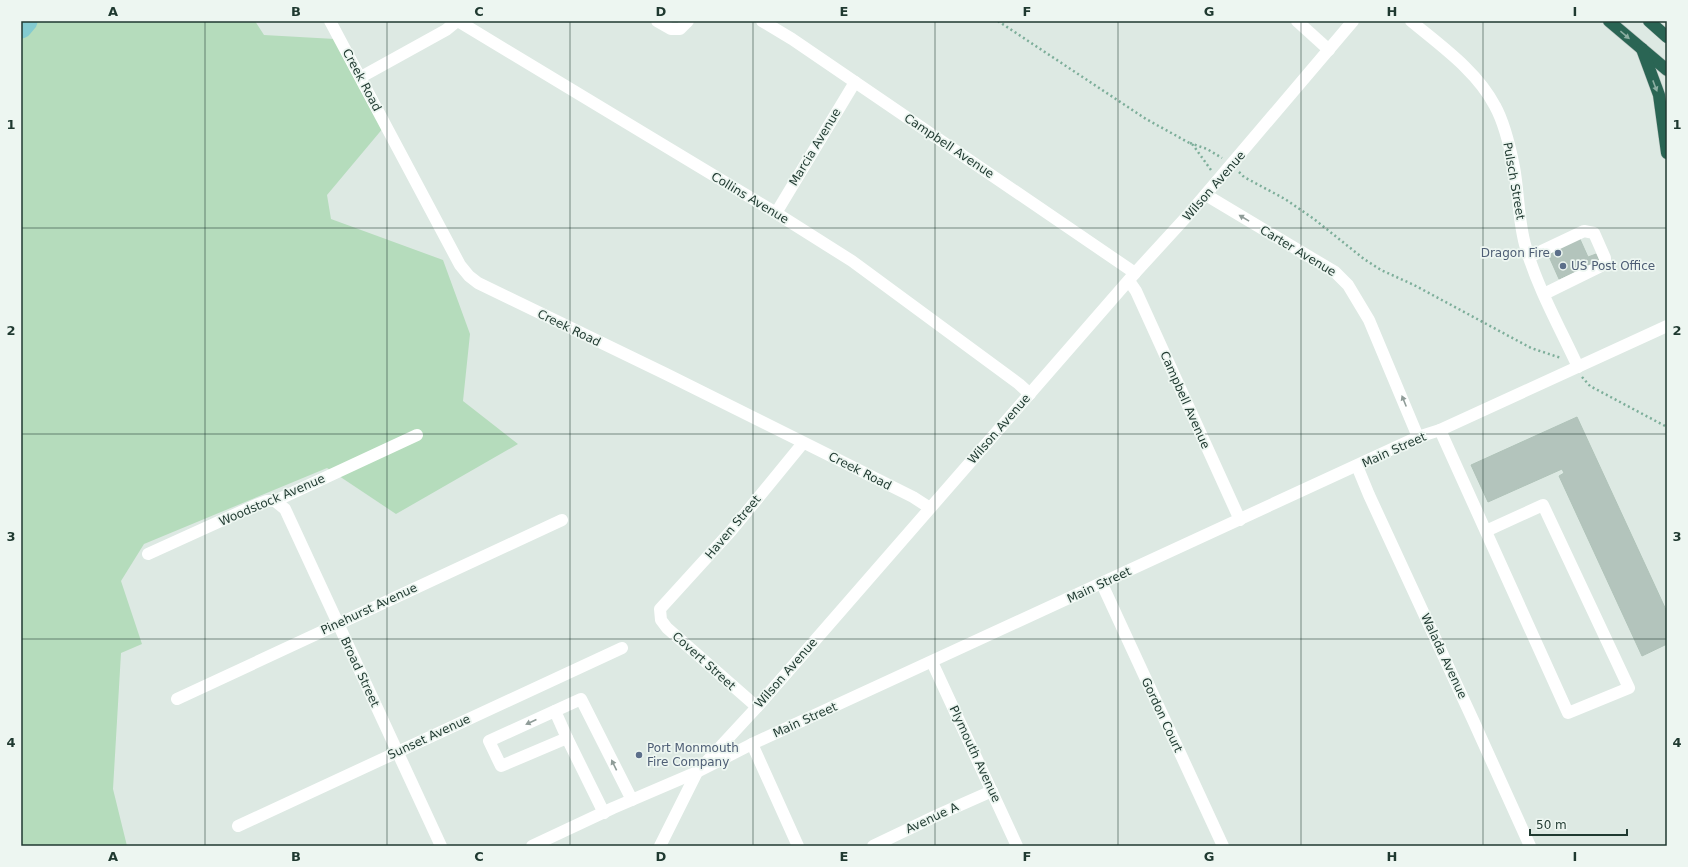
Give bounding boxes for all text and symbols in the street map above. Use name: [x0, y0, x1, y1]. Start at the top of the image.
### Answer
text: A: [108, 4, 118, 19]
text: B: [291, 4, 301, 19]
text: C: [474, 4, 484, 19]
text: D: [656, 4, 667, 19]
text: E: [840, 4, 848, 19]
text: F: [1023, 4, 1031, 19]
text: G: [1204, 4, 1214, 19]
text: H: [1387, 4, 1397, 19]
text: I: [1573, 4, 1577, 19]
one-way arrow: [1620, 30, 1630, 40]
street label: Creek Road: [340, 46, 384, 114]
one-way arrow: [1653, 80, 1659, 92]
street label: Marcia Avenue: [786, 106, 844, 188]
street label: Campbell Avenue: [902, 111, 996, 181]
text: 1: [6, 117, 16, 132]
text: 1: [1672, 117, 1682, 132]
street label: Pulsch Street: [1500, 141, 1528, 221]
street label: Wilson Avenue: [1180, 148, 1248, 224]
street label: Collins Avenue: [709, 169, 791, 227]
one-way arrow: [1238, 215, 1250, 222]
street label: Carter Avenue: [1257, 223, 1339, 279]
place label: Dragon Fire: [1481, 246, 1550, 260]
marker: Dragon Fire: [1553, 248, 1563, 258]
place label: US Post Office: [1571, 259, 1655, 273]
marker: US Post Office: [1558, 261, 1568, 271]
street label: Creek Road: [535, 307, 603, 349]
text: 2: [6, 323, 16, 338]
text: 2: [1672, 323, 1682, 338]
street label: Campbell Avenue: [1157, 349, 1213, 451]
street label: Wilson Avenue: [965, 391, 1033, 467]
one-way arrow: [1400, 395, 1406, 407]
street label: Main Street: [1360, 429, 1429, 470]
street label: Creek Road: [826, 449, 894, 493]
street label: Woodstock Avenue: [217, 471, 327, 529]
street label: Haven Street: [702, 492, 764, 562]
text: 3: [6, 529, 16, 544]
text: 3: [1672, 529, 1682, 544]
street label: Main Street: [1065, 564, 1133, 606]
street label: Pinehurst Avenue: [319, 581, 419, 637]
street label: Walada Avenue: [1418, 611, 1470, 701]
street label: Covert Street: [670, 629, 739, 693]
street label: Broad Street: [338, 635, 382, 709]
street label: Wilson Avenue: [752, 635, 820, 711]
street label: Gordon Court: [1139, 675, 1186, 755]
street label: Main Street: [771, 699, 840, 740]
street label: Plymouth Avenue: [946, 703, 1004, 805]
street label: Sunset Avenue: [385, 712, 473, 762]
one-way arrow: [525, 719, 536, 725]
text: 4: [6, 735, 16, 750]
text: 4: [1672, 735, 1682, 750]
place label: Port Monmouth Fire Company: [647, 741, 739, 769]
marker: Port Monmouth Fire Company: [634, 750, 644, 760]
one-way arrow: [611, 759, 618, 771]
street label: Avenue A: [903, 799, 961, 836]
scale bar: [1530, 811, 1627, 837]
text: 50 m: [1536, 818, 1567, 832]
text: A: [108, 849, 118, 864]
text: B: [291, 849, 301, 864]
text: C: [474, 849, 484, 864]
text: D: [656, 849, 667, 864]
text: E: [840, 849, 848, 864]
text: F: [1023, 849, 1031, 864]
text: G: [1204, 849, 1214, 864]
text: H: [1387, 849, 1397, 864]
text: I: [1573, 849, 1577, 864]

